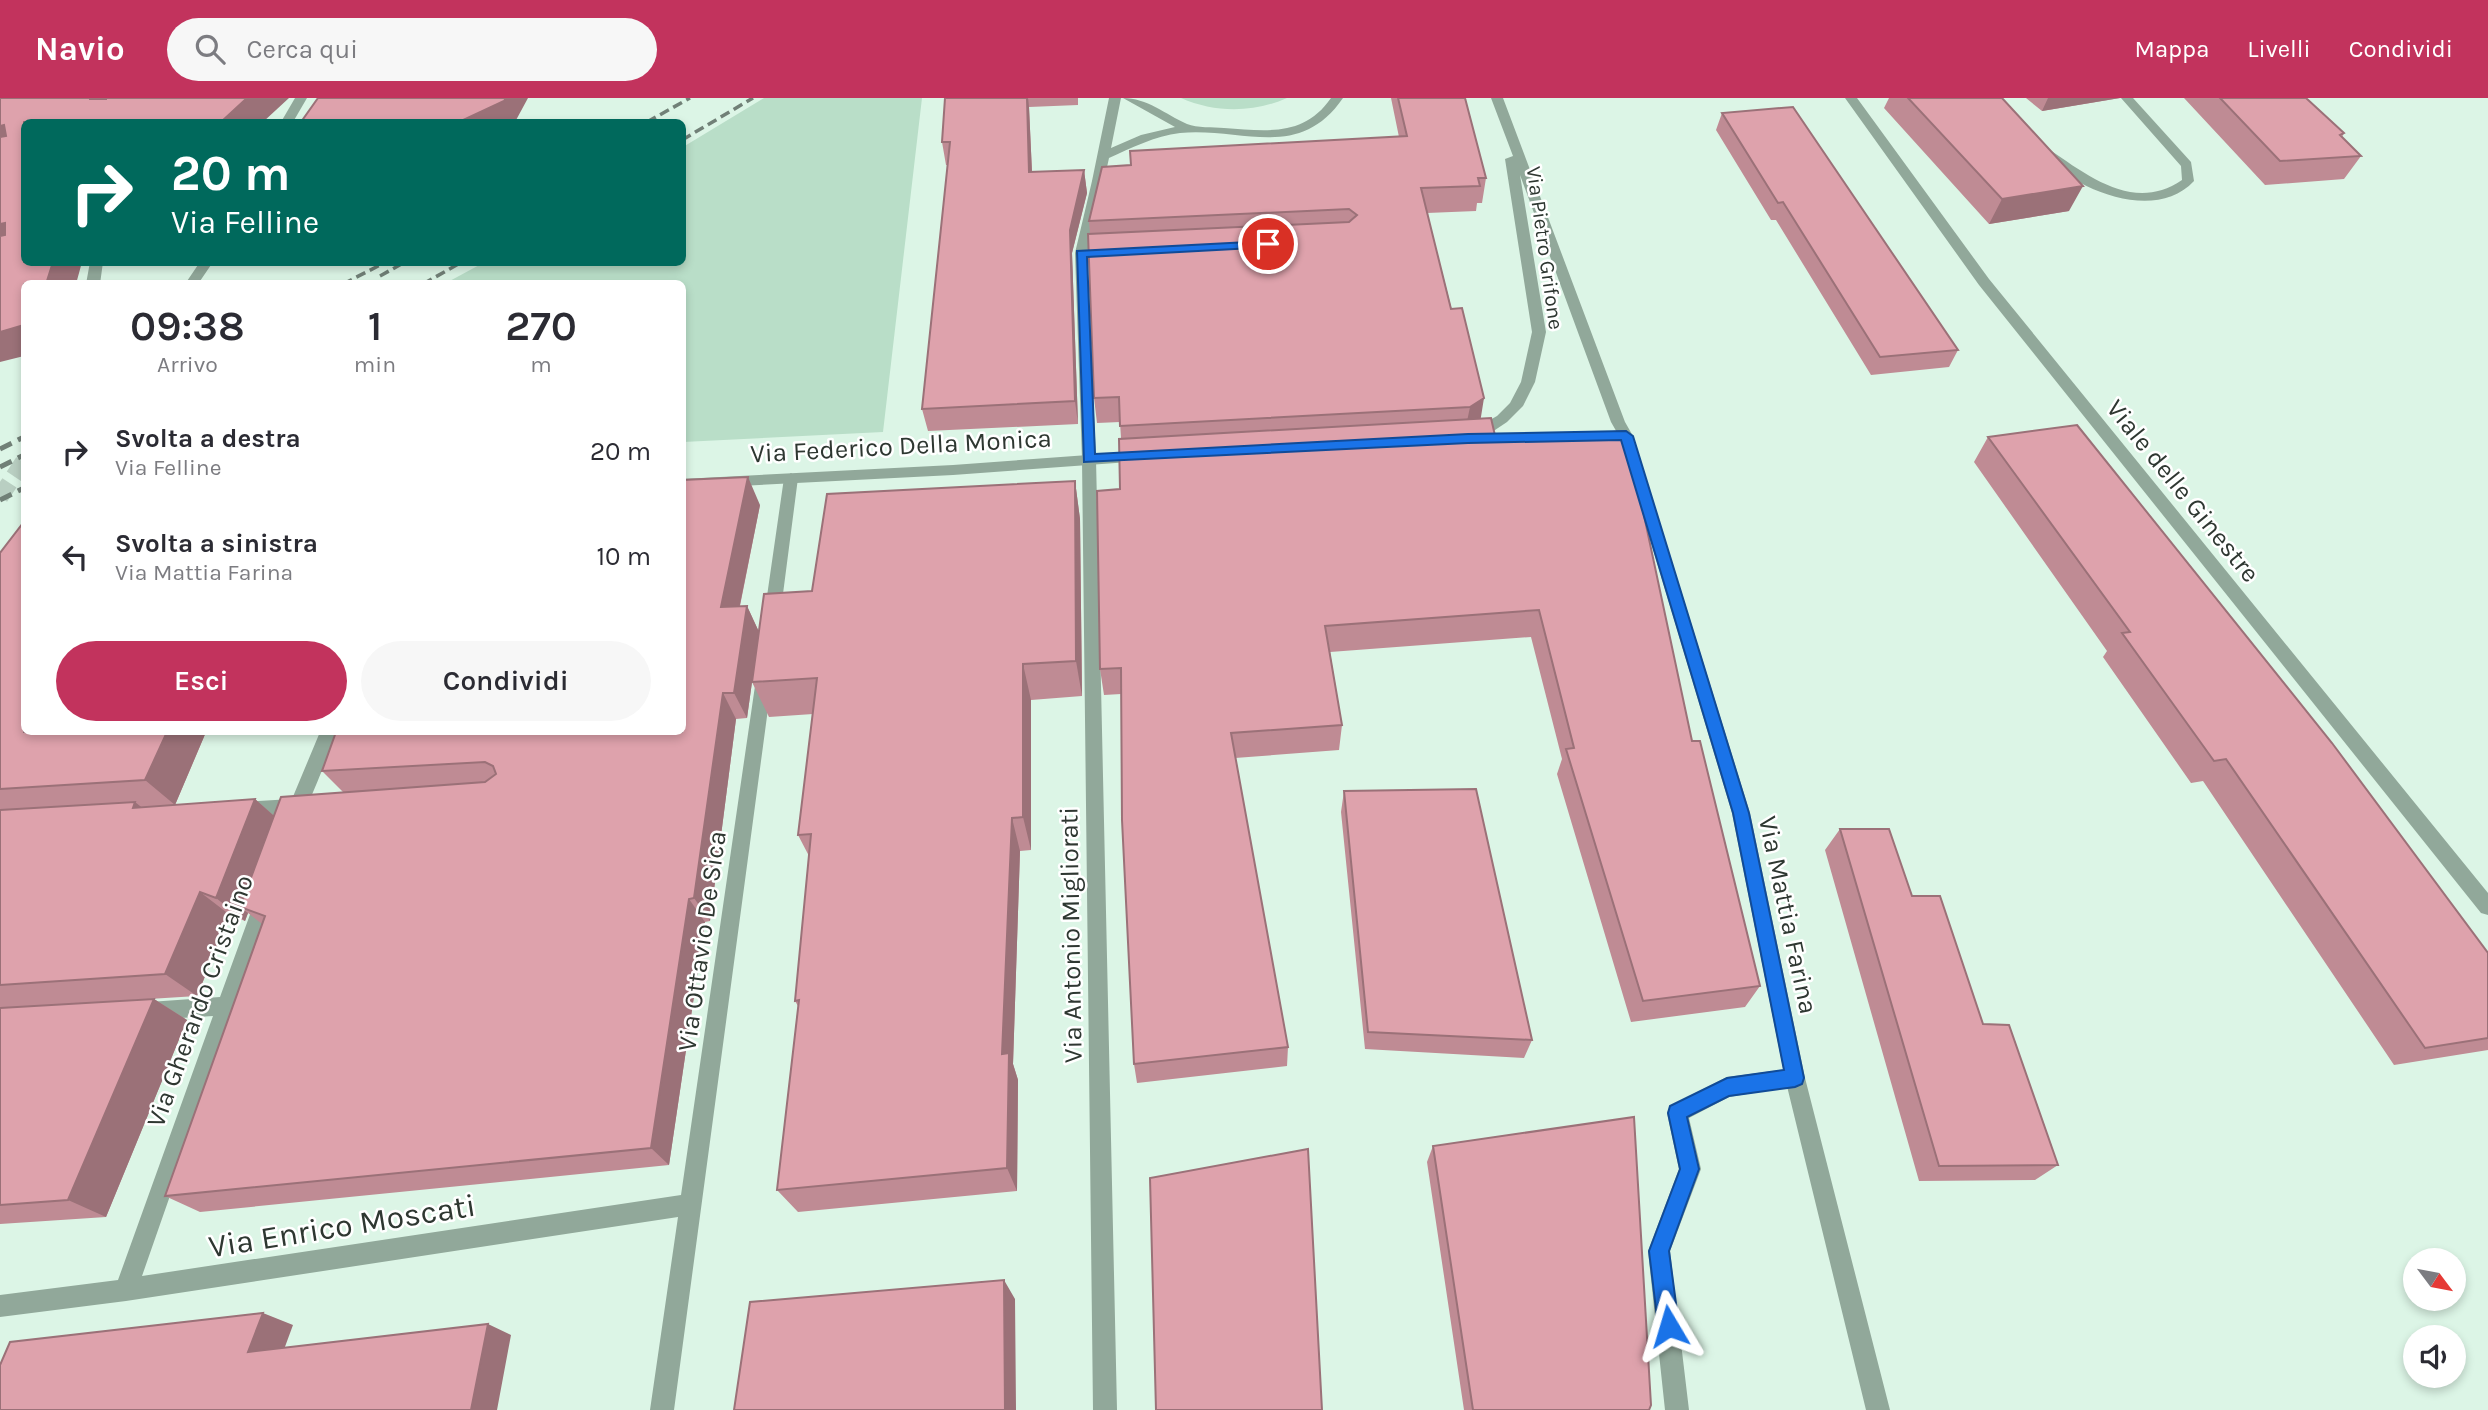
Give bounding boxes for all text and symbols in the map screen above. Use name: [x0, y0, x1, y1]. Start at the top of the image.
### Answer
search box: [167, 18, 657, 81]
text: Navio: [35, 30, 125, 68]
icon: search: [191, 30, 229, 68]
text: Cerca qui: [247, 34, 358, 65]
text: Mappa: [2135, 35, 2209, 63]
text: Livelli: [2247, 35, 2311, 63]
text: Condividi: [2349, 35, 2453, 63]
text: 20 m: [171, 145, 291, 202]
icon: right: [56, 147, 147, 238]
street label: Via Pietro Grifone: [1522, 165, 1568, 331]
text: Via Felline: [171, 204, 319, 241]
pin: [1238, 214, 1298, 274]
icon: arrive: [1249, 225, 1287, 263]
text: 09:38: [130, 301, 245, 351]
text: 1: [368, 301, 382, 351]
text: 270: [505, 301, 577, 351]
text: Arrivo: [157, 351, 218, 378]
text: min: [354, 351, 396, 378]
text: m: [530, 351, 552, 378]
street label: Viale delle Ginestre: [2100, 393, 2266, 589]
text: Svolta a destra: [115, 423, 301, 454]
street label: Via Federico Della Monica: [750, 423, 1052, 469]
icon: right: [56, 433, 94, 471]
text: 20 m: [590, 436, 651, 467]
text: Via Felline: [115, 454, 222, 481]
text: Svolta a sinistra: [115, 528, 318, 559]
icon: left: [56, 538, 94, 576]
text: 10 m: [596, 541, 651, 572]
text: Via Mattia Farina: [115, 559, 293, 586]
button: Esci: [56, 641, 347, 721]
button: Condividi: [361, 641, 651, 721]
street label: Via Antonio Migliorati: [1053, 807, 1089, 1063]
street label: Via Mattia Farina: [1752, 813, 1824, 1017]
street label: Via Ottavio De Sica: [671, 829, 733, 1053]
street label: Via Gherardo Cristaino: [140, 871, 260, 1131]
street label: Via Enrico Moscati: [206, 1187, 478, 1265]
north arrow: [2403, 1248, 2466, 1311]
map controls: [2403, 1248, 2466, 1388]
position arrow: [1632, 1289, 1706, 1363]
button: sound: [2403, 1325, 2466, 1388]

